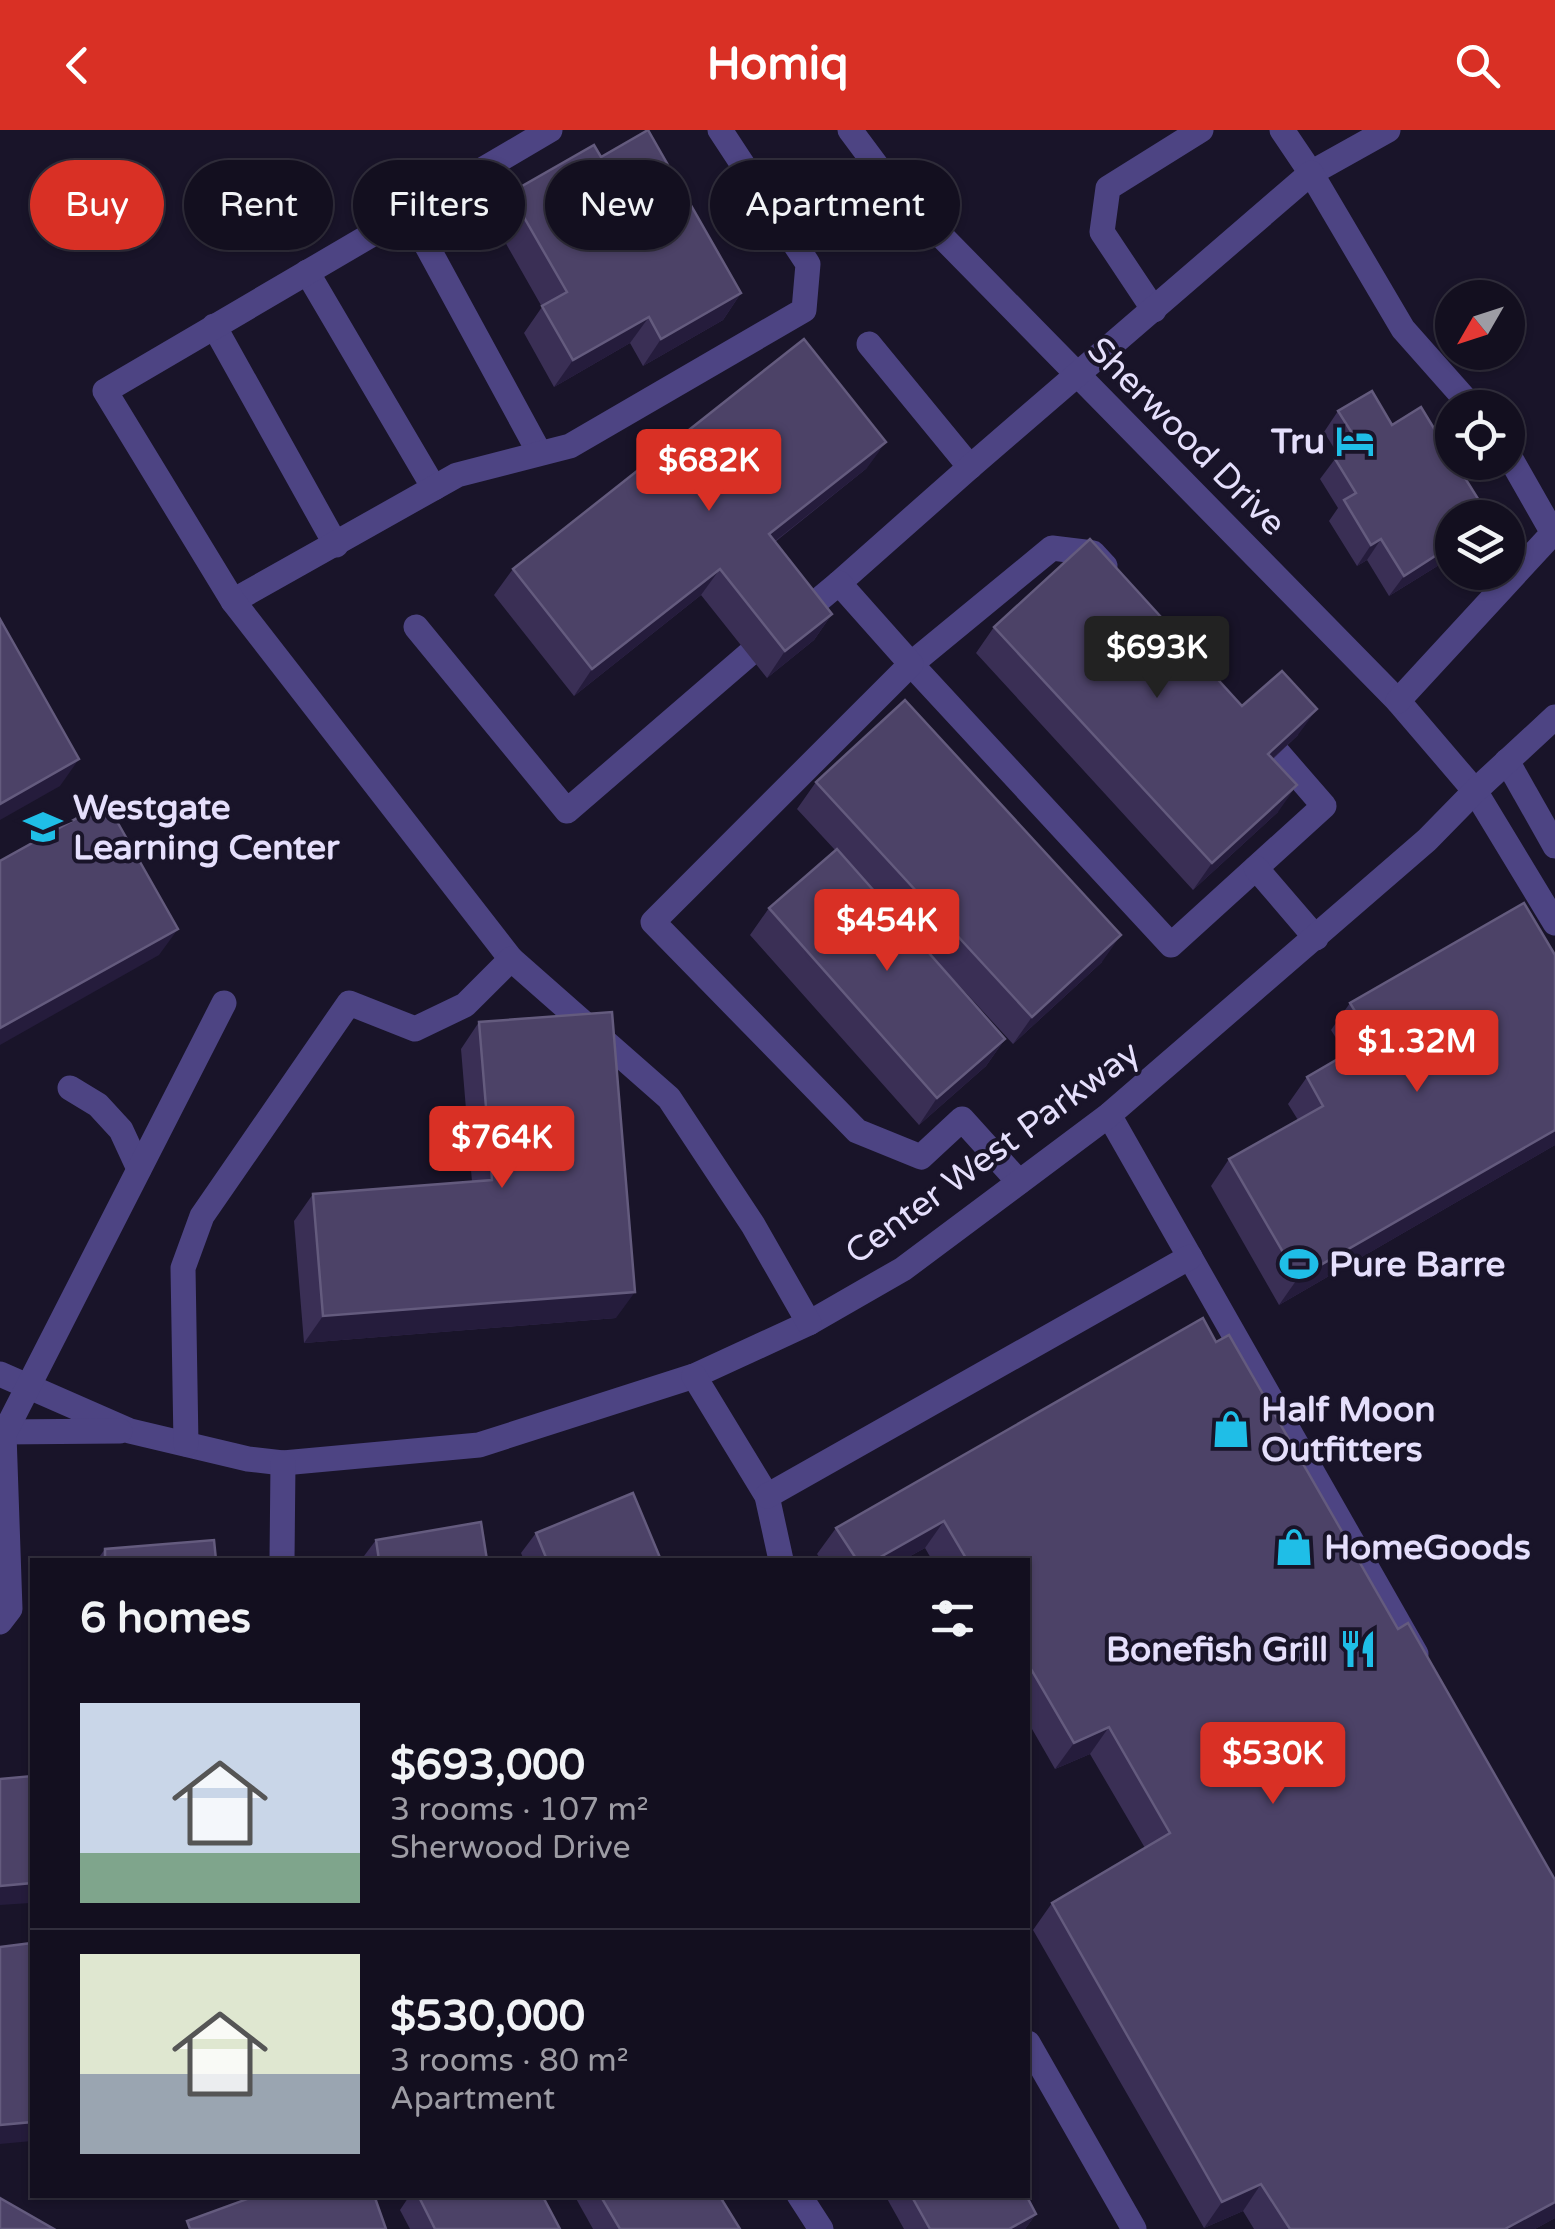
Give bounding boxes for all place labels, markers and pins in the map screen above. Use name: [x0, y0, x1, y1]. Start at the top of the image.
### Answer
hotel icon: Tru: [1334, 420, 1376, 462]
place label: Tru: [1270, 421, 1325, 463]
pin: $682K: [639, 429, 779, 514]
pin: $693K: [1087, 616, 1227, 701]
place label: Westgate Learning Center: [73, 787, 340, 869]
school or university icon: Westgate Learning Center: [22, 806, 64, 848]
pin: $454K: [817, 889, 957, 974]
pin: $1.32M: [1336, 1010, 1498, 1095]
pin: $764K: [432, 1106, 572, 1191]
sports icon: Pure Barre: [1278, 1243, 1320, 1285]
place label: Pure Barre: [1329, 1244, 1505, 1286]
place label: Half Moon Outfitters: [1261, 1389, 1435, 1471]
shop icon: Half Moon Outfitters: [1210, 1408, 1252, 1450]
shop icon: HomeGoods: [1273, 1526, 1315, 1568]
place label: HomeGoods: [1324, 1527, 1531, 1569]
restaurant icon: Bonefish Grill: [1337, 1628, 1379, 1670]
place label: Bonefish Grill: [1106, 1629, 1328, 1671]
pin: $530K: [1203, 1722, 1343, 1807]

